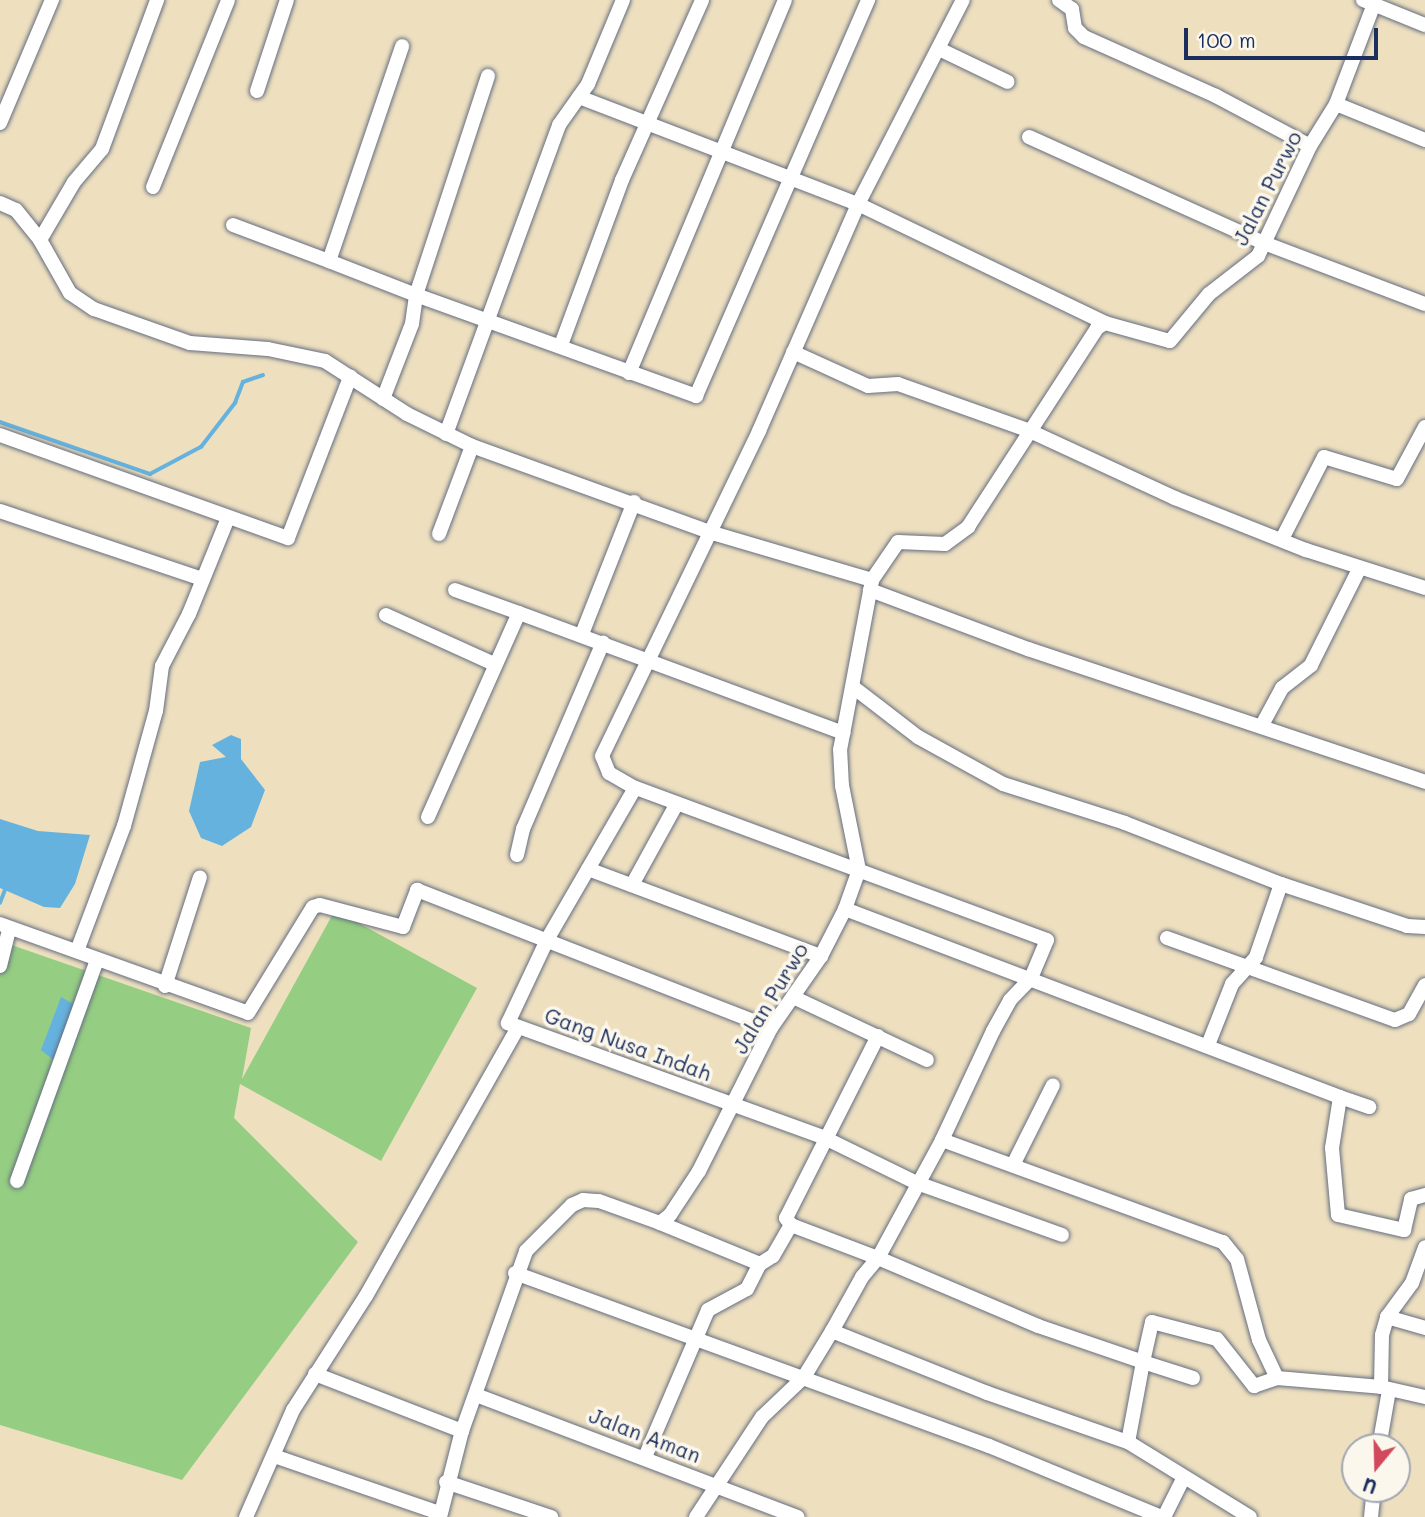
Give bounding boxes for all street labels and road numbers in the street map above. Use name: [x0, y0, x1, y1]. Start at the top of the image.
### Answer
street label: Jalan Purwo: [1227, 127, 1307, 249]
street label: Jalan Purwo: [727, 938, 813, 1058]
street label: Gang Nusa Indah: [541, 1002, 715, 1086]
street label: Jalan Aman: [586, 1402, 704, 1468]

